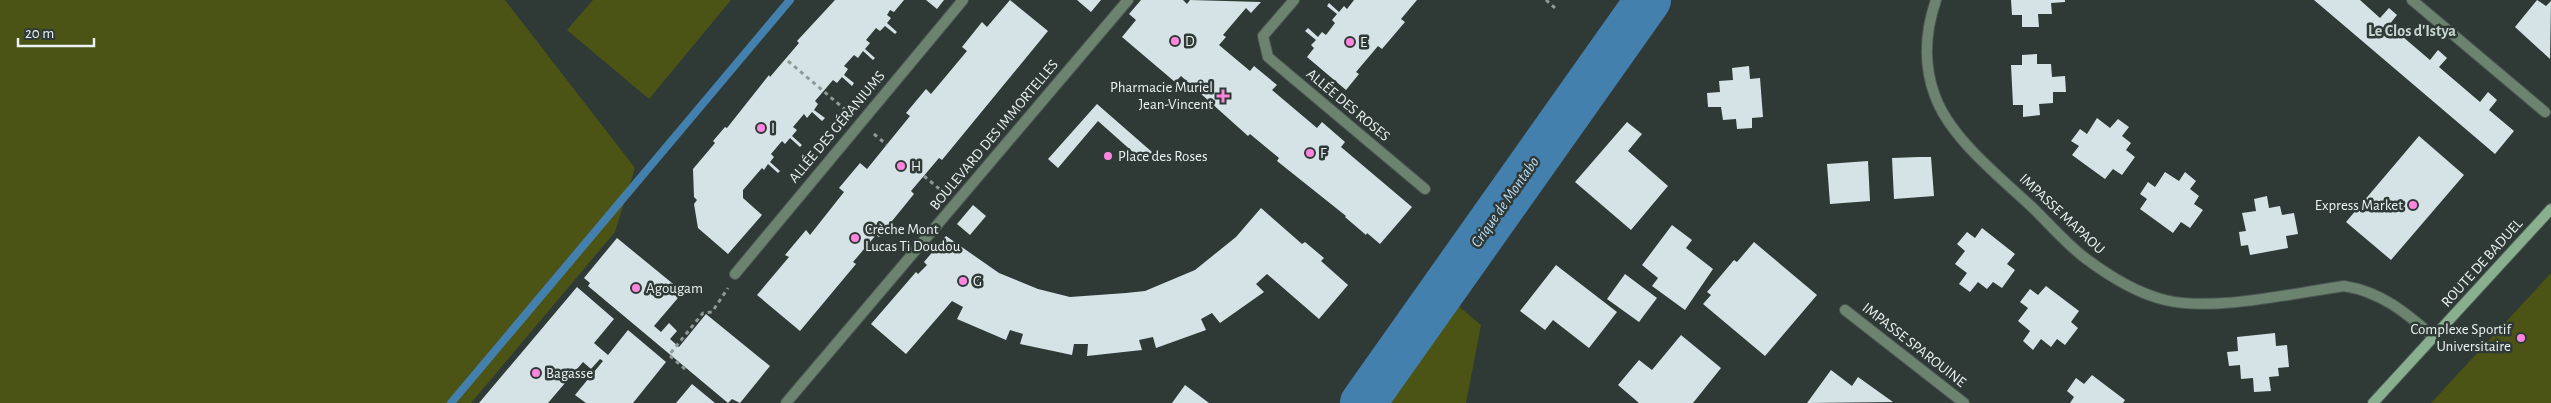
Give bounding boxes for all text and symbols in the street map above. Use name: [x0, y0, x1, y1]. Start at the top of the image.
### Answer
scale bar: [18, 15, 94, 47]
district label: Le Clos d'Istya: [2368, 23, 2456, 40]
text: 20 m: [25, 26, 54, 41]
place label: D: [1185, 34, 1195, 49]
marker: D: [1169, 35, 1181, 47]
place label: E: [1360, 35, 1367, 50]
marker: E: [1344, 36, 1356, 48]
street label: BOULEVARD DES IMMORTELLES: [927, 57, 1061, 213]
street label: ALLÉE DES ROSES: [1303, 64, 1394, 144]
street label: ALLÉE DES GÉRANIUMS: [785, 67, 888, 186]
place label: Pharmacie Muriel Jean-Vincent: [1110, 80, 1213, 112]
marker: Pharmacie Muriel Jean-Vincent: [1217, 90, 1229, 102]
place label: I: [771, 121, 775, 136]
marker: I: [755, 122, 767, 134]
place label: F: [1320, 146, 1327, 161]
marker: F: [1304, 147, 1316, 159]
place label: Place des Roses: [1118, 149, 1207, 164]
marker: Place des Roses: [1102, 150, 1114, 162]
water label: Crique de Montabo: [1468, 154, 1543, 251]
place label: H: [911, 159, 921, 174]
marker: H: [895, 160, 907, 172]
street label: IMPASSE MAPAOU: [2017, 171, 2107, 257]
place label: Express Market: [2315, 198, 2403, 213]
marker: Express Market: [2407, 199, 2419, 211]
street label: ROUTE DE BADUEL: [2439, 216, 2526, 310]
place label: Crèche Mont Lucas Ti Doudou: [865, 222, 961, 254]
marker: Crèche Mont Lucas Ti Doudou: [849, 232, 861, 244]
place label: G: [973, 274, 982, 289]
marker: G: [957, 275, 969, 287]
place label: Agougam: [646, 281, 703, 296]
marker: Agougam: [630, 282, 642, 294]
street label: IMPASSE SPAROUINE: [1859, 300, 1969, 390]
place label: Complexe Sportif Universitaire: [2411, 322, 2512, 354]
marker: Complexe Sportif Universitaire: [2515, 332, 2527, 344]
place label: Bagasse: [546, 366, 593, 381]
marker: Bagasse: [530, 367, 542, 379]

